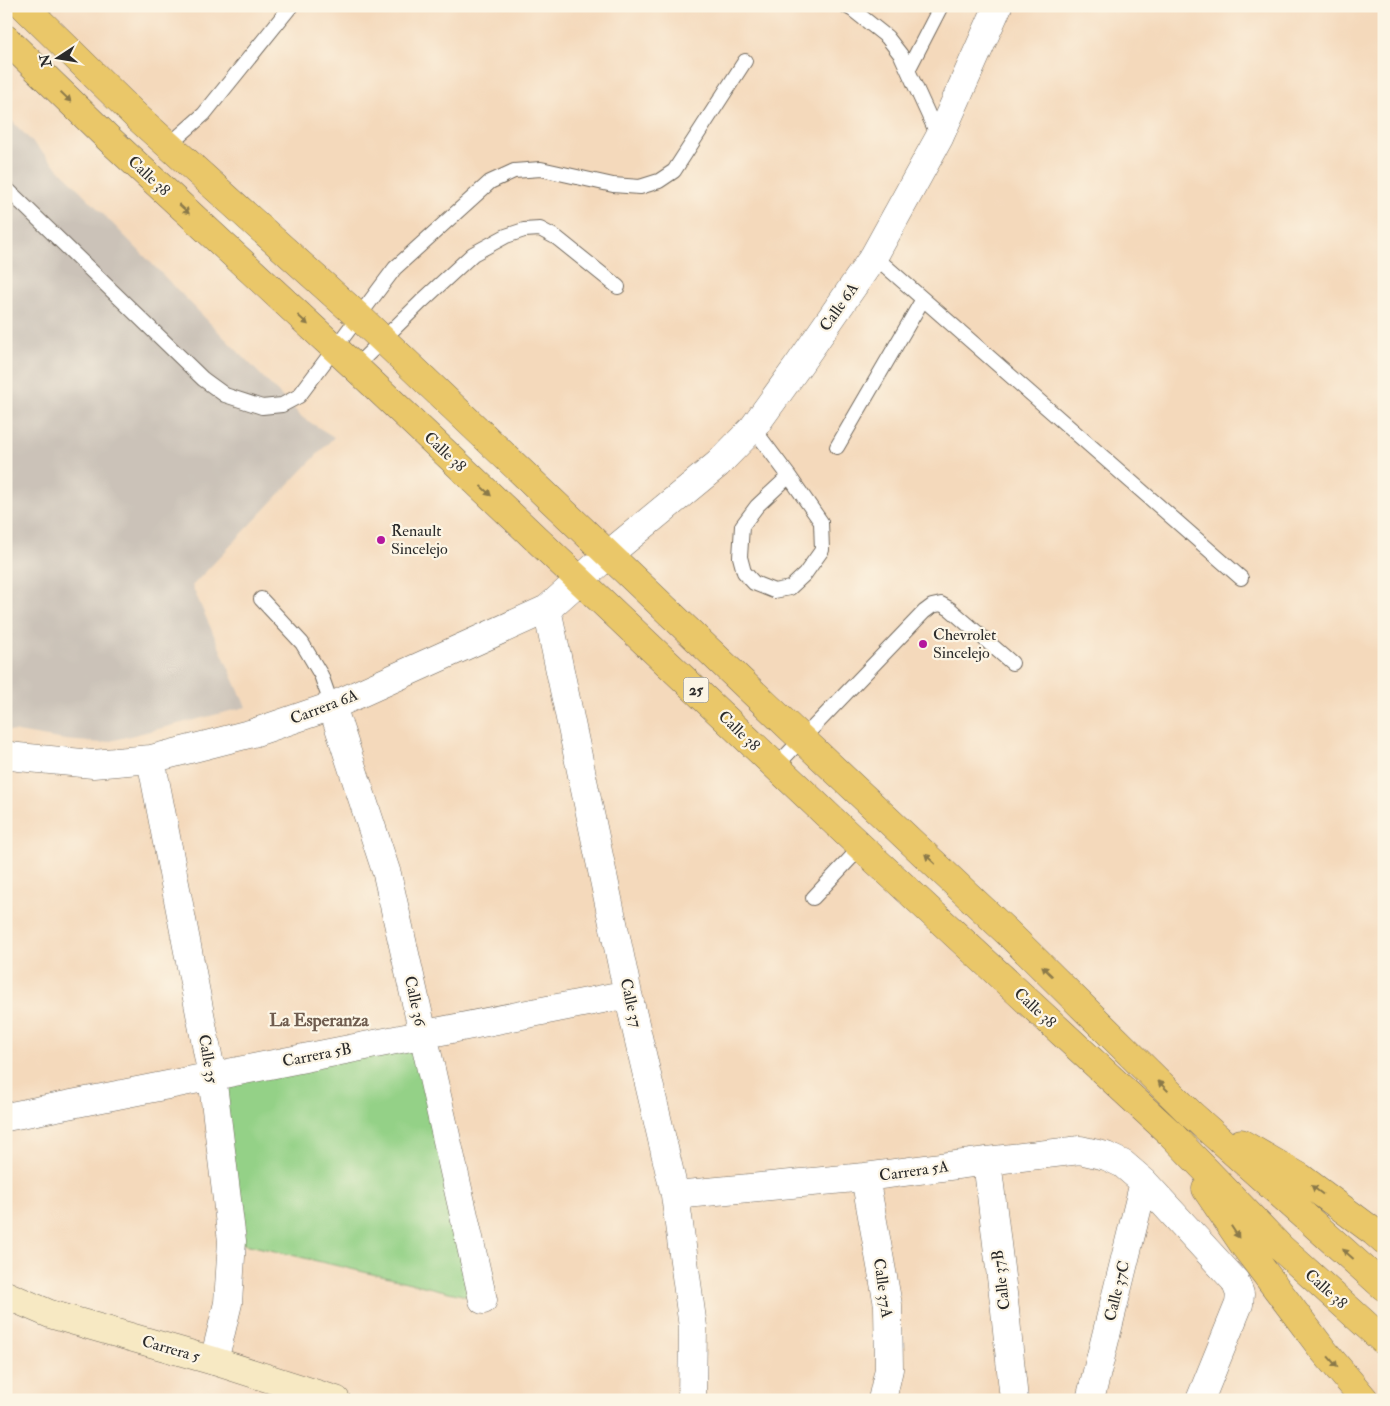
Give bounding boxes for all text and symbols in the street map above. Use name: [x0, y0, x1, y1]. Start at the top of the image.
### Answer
north arrow: [32, 32, 82, 82]
text: N: [36, 52, 56, 69]
one-way arrow: [60, 91, 72, 103]
street label: Calle 38: [124, 152, 174, 201]
one-way arrow: [178, 203, 190, 215]
street label: Calle 6A: [815, 279, 863, 335]
one-way arrow: [297, 314, 309, 326]
street label: Calle 38: [420, 428, 470, 477]
one-way arrow: [479, 485, 491, 497]
place label: Renault Sincelejo: [391, 521, 448, 559]
marker: Renault Sincelejo: [375, 534, 387, 546]
place label: Chevrolet Sincelejo: [933, 625, 996, 663]
marker: Chevrolet Sincelejo: [917, 638, 929, 650]
road number: 25: [684, 678, 708, 702]
street label: Carrera 6A: [287, 685, 361, 729]
street label: Calle 38: [714, 706, 764, 756]
one-way arrow: [924, 853, 936, 865]
one-way arrow: [1042, 966, 1054, 978]
street label: Calle 36: [400, 974, 430, 1029]
street label: Calle 37: [616, 976, 647, 1030]
street label: Calle 38: [1010, 984, 1060, 1033]
district label: La Esperanza: [269, 1009, 369, 1032]
street label: Calle 35: [194, 1033, 222, 1085]
street label: Carrera 5B: [281, 1038, 353, 1072]
one-way arrow: [1157, 1080, 1169, 1092]
street label: Carrera 5A: [878, 1156, 950, 1186]
one-way arrow: [1310, 1185, 1324, 1195]
one-way arrow: [1230, 1226, 1240, 1239]
one-way arrow: [1342, 1248, 1354, 1260]
street label: Calle 37B: [987, 1249, 1015, 1311]
street label: Calle 37A: [869, 1257, 897, 1319]
street label: Calle 37C: [1100, 1259, 1134, 1323]
street label: Calle 38: [1301, 1265, 1352, 1314]
street label: Carrera 5: [140, 1331, 202, 1367]
one-way arrow: [1327, 1355, 1338, 1368]

